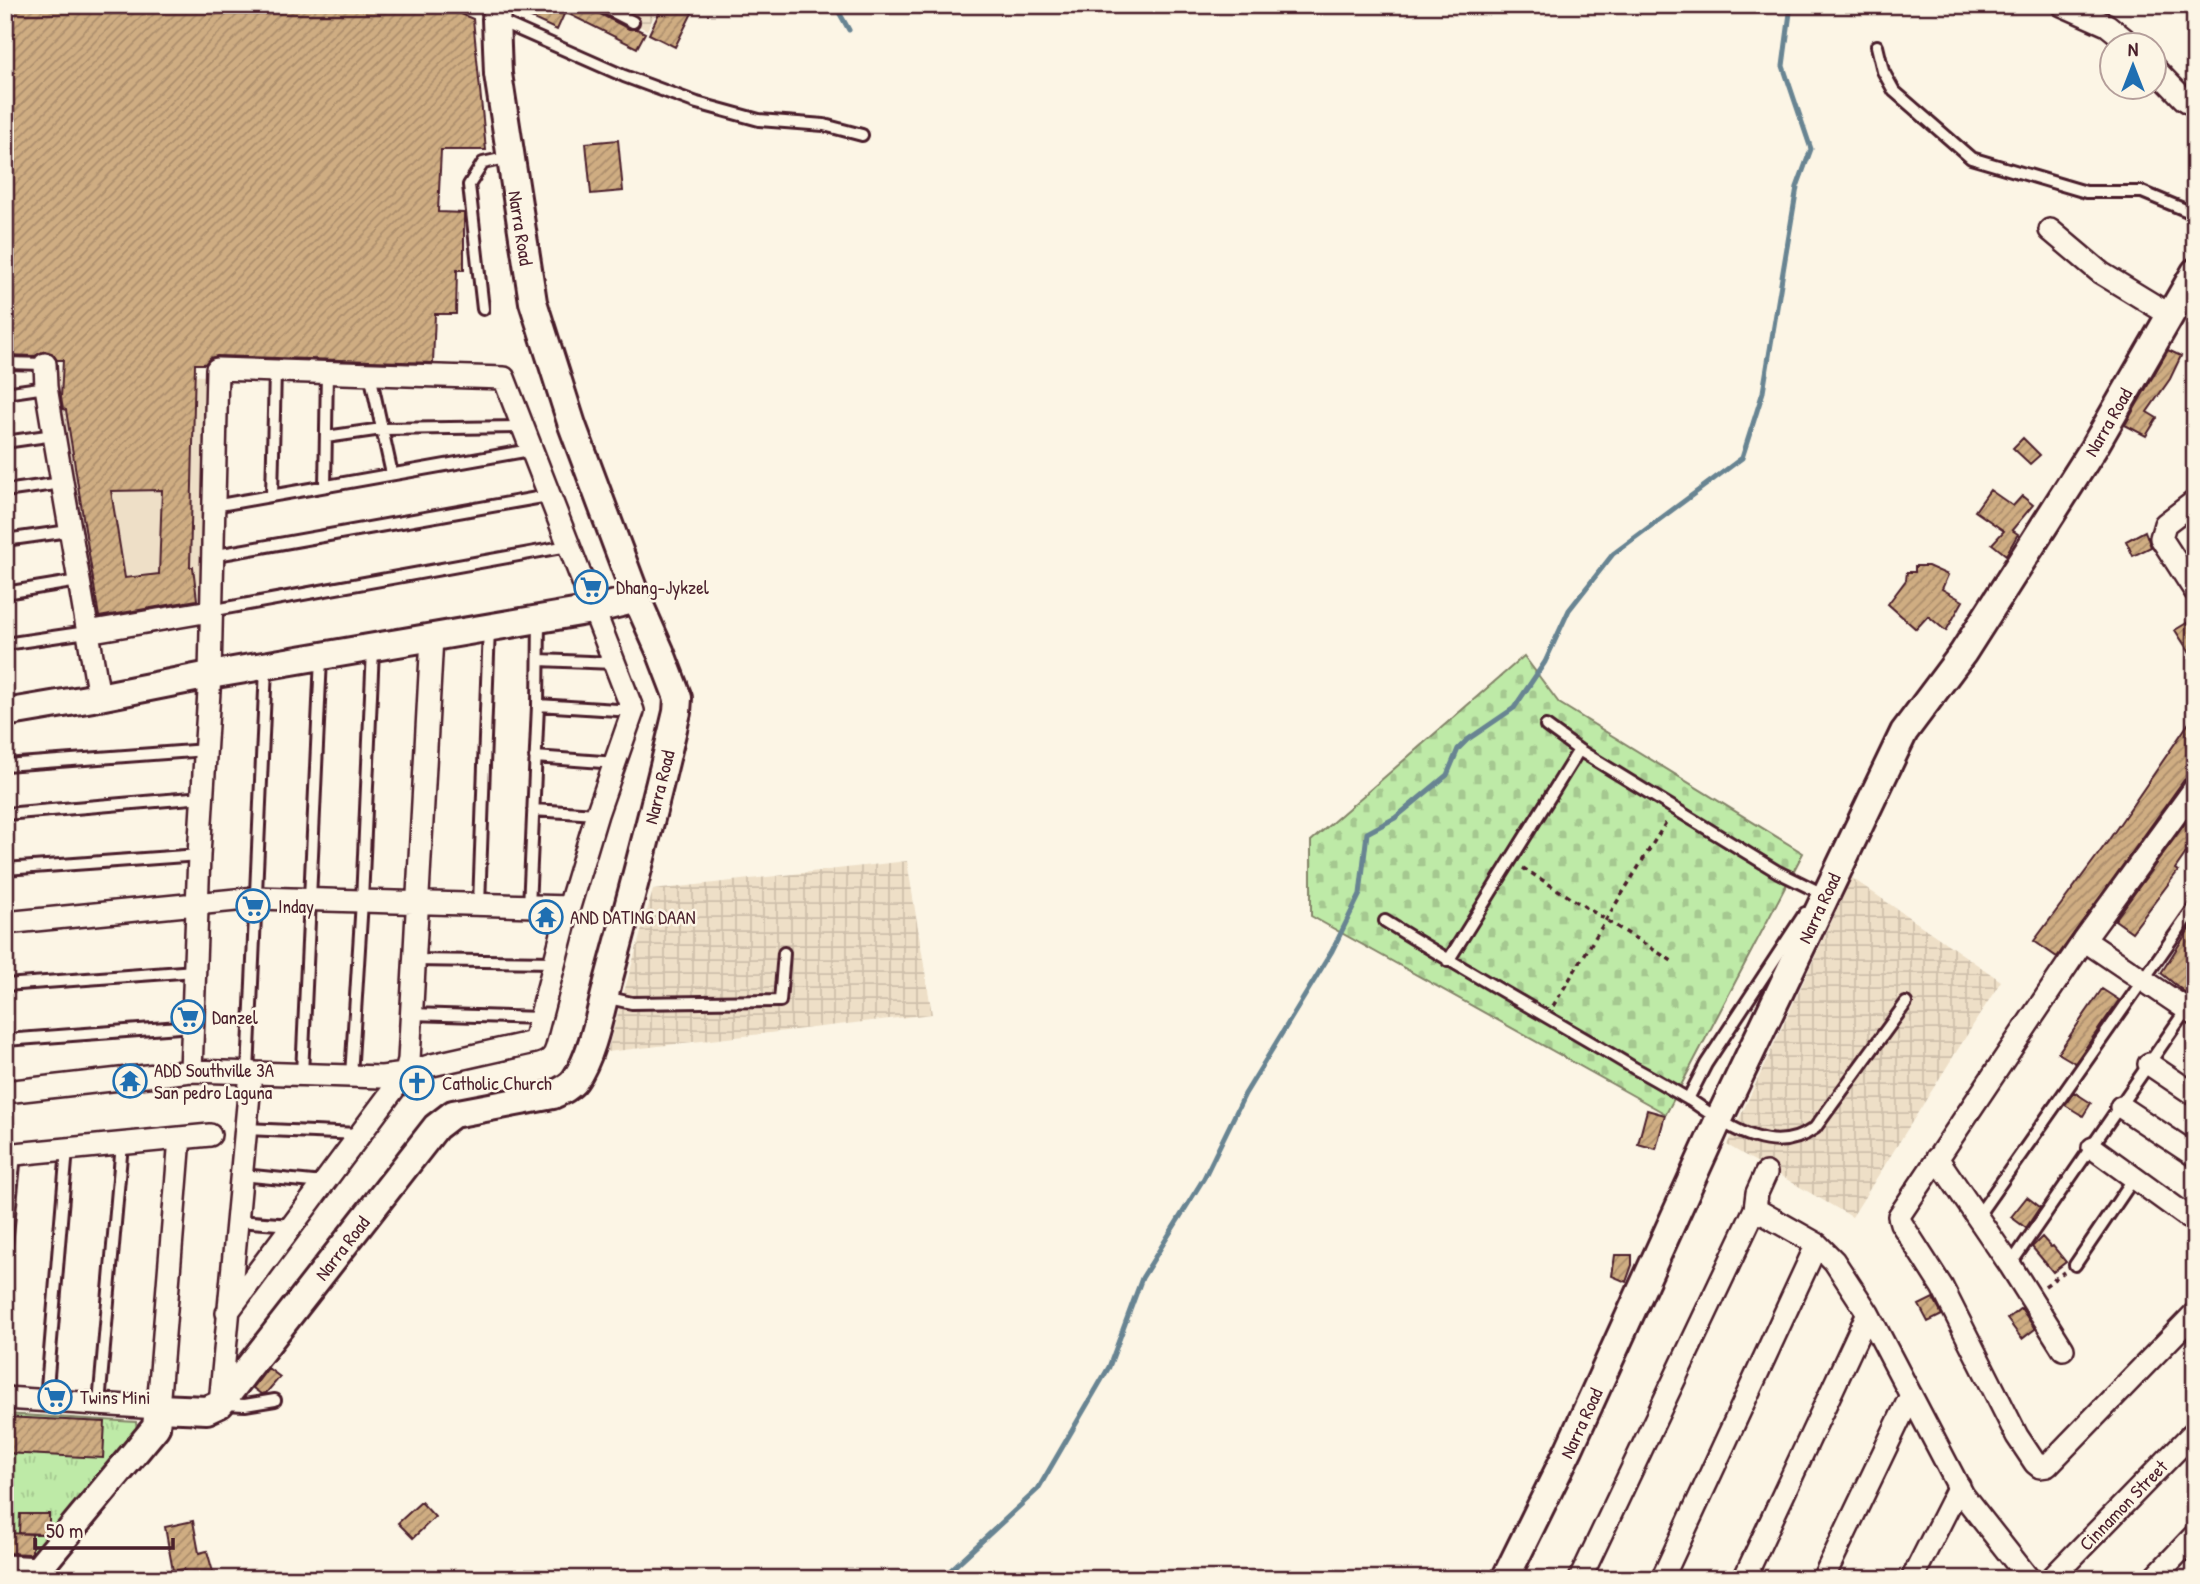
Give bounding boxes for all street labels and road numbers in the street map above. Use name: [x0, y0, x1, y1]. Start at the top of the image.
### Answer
street label: Narra Road: [502, 189, 540, 268]
street label: Narra Road: [2078, 382, 2138, 461]
street label: Narra Road: [637, 747, 681, 827]
street label: Narra Road: [1791, 868, 1847, 948]
street label: Narra Road: [309, 1210, 376, 1286]
street label: Narra Road: [1553, 1383, 1609, 1463]
street label: Cinnamon Street: [2073, 1454, 2173, 1556]

